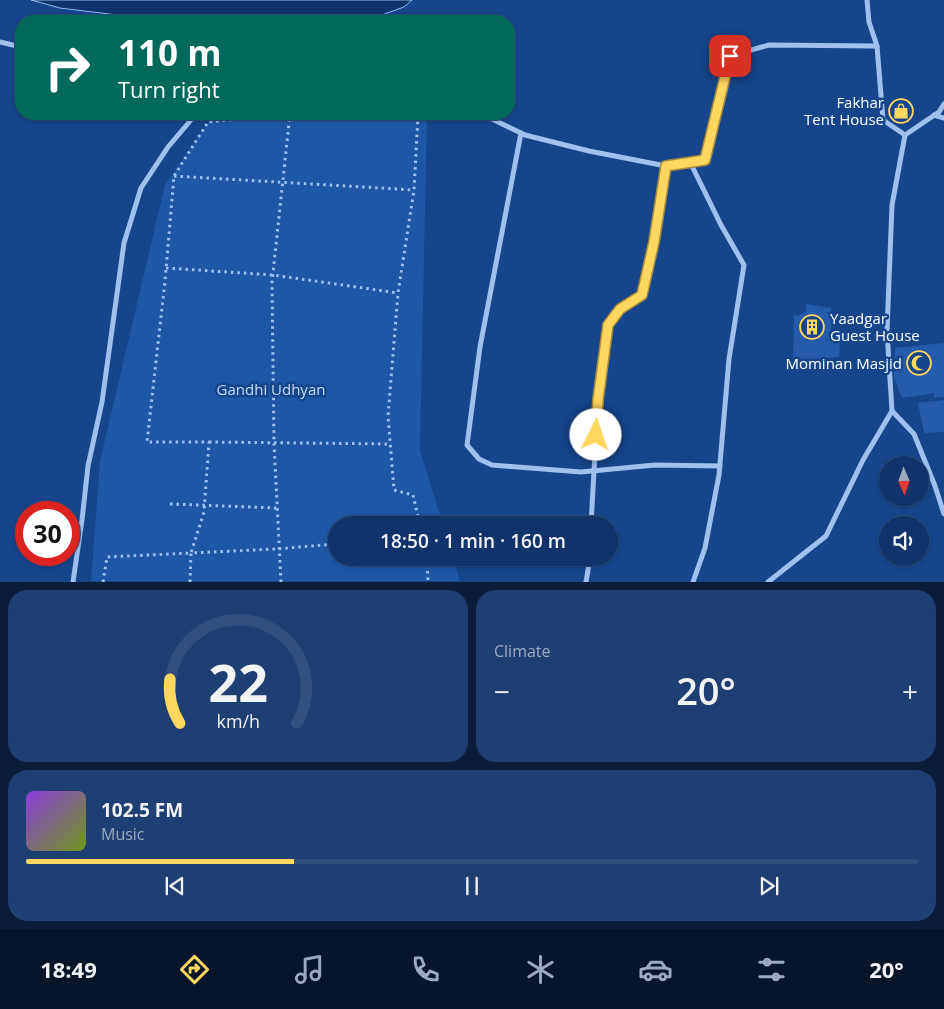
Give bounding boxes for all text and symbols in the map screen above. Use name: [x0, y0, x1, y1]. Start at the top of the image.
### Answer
text: 110 m: [118, 29, 222, 76]
icon: right: [35, 35, 100, 100]
pin: [709, 35, 751, 77]
icon: arrive: [716, 42, 744, 70]
text: Turn right: [118, 74, 220, 104]
place label: Fakhar Tent House: [804, 92, 884, 129]
shop icon: Fakhar Tent House: [888, 98, 914, 124]
place label: Yaadgar Guest House: [830, 308, 920, 345]
building icon: Yaadgar Guest House: [799, 314, 825, 340]
mosque icon: Mominan Masjid: [906, 350, 932, 376]
place label: Mominan Masjid: [785, 353, 902, 373]
park label: Gandhi Udhyan: [217, 379, 325, 399]
position arrow: [569, 408, 621, 460]
north arrow: [879, 456, 929, 506]
map controls: [879, 456, 929, 566]
speed limit sign: 30: [15, 501, 80, 566]
button: sound: [879, 516, 929, 566]
text: 18:50 · 1 min · 160 m: [380, 528, 566, 554]
text: Climate: [494, 640, 551, 662]
text: 22: [208, 646, 268, 717]
text: 20°: [676, 664, 736, 716]
text: −: [494, 672, 510, 710]
text: +: [902, 672, 918, 710]
text: km/h: [216, 709, 260, 733]
text: 102.5 FM: [101, 797, 183, 823]
text: Music: [101, 823, 145, 845]
icon: previous: [161, 872, 189, 900]
icon: pause: [458, 872, 486, 900]
icon: next: [755, 872, 783, 900]
icon: directions: [177, 952, 212, 987]
icon: music: [292, 952, 327, 987]
icon: phone: [408, 952, 443, 987]
icon: climate: [523, 952, 558, 987]
icon: car: [638, 952, 673, 987]
icon: filters: [754, 952, 789, 987]
text: 18:49: [40, 954, 97, 984]
text: 20°: [869, 954, 904, 984]

